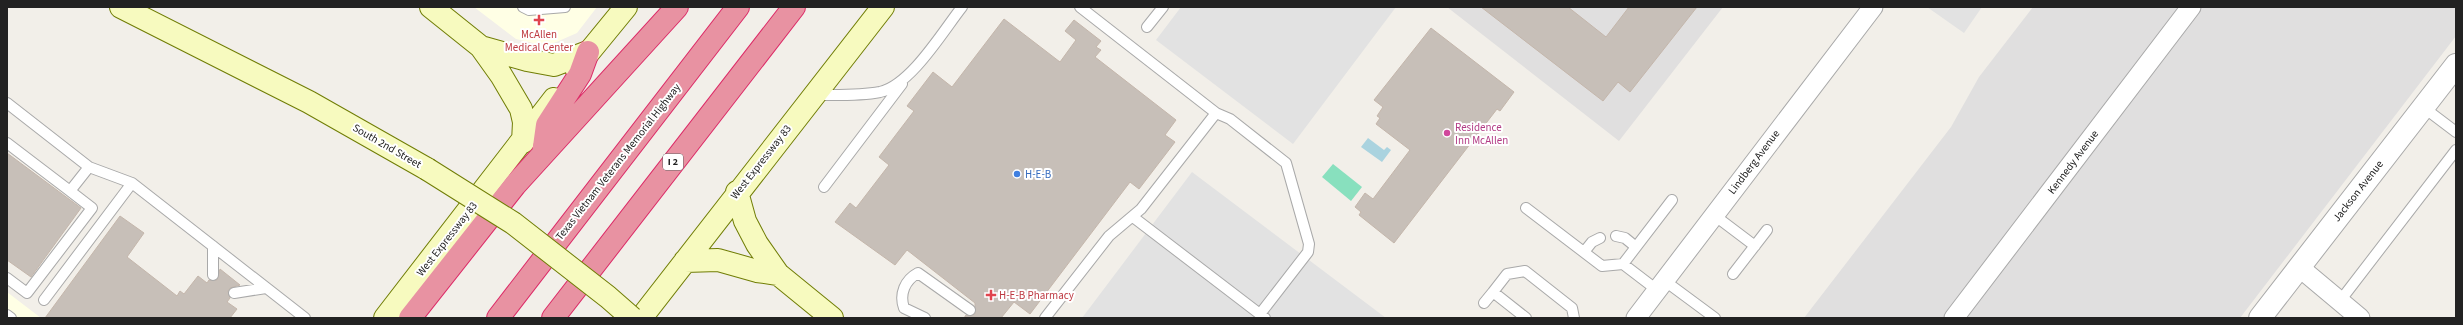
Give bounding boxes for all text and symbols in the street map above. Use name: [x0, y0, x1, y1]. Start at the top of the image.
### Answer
marker: McAllen Medical Center: [533, 14, 545, 26]
place label: McAllen Medical Center: [505, 27, 573, 55]
street label: Texas Vietnam Veterans Memorial Highway: [552, 80, 684, 244]
street label: South 2nd Street: [350, 120, 424, 172]
place label: Residence Inn McAllen: [1455, 120, 1508, 148]
street label: West Expressway 83: [727, 122, 795, 202]
street label: Lindberg Avenue: [1725, 126, 1784, 197]
street label: Kennedy Avenue: [2044, 126, 2102, 197]
marker: Residence Inn McAllen: [1442, 128, 1452, 138]
road number: I 2: [663, 154, 683, 170]
street label: Jackson Avenue: [2329, 157, 2387, 225]
place label: H-E-B: [1025, 167, 1052, 182]
marker: H-E-B: [1012, 169, 1022, 179]
street label: West Expressway 83: [413, 199, 481, 279]
place label: H-E-B Pharmacy: [999, 288, 1074, 303]
marker: H-E-B Pharmacy: [986, 290, 996, 300]

